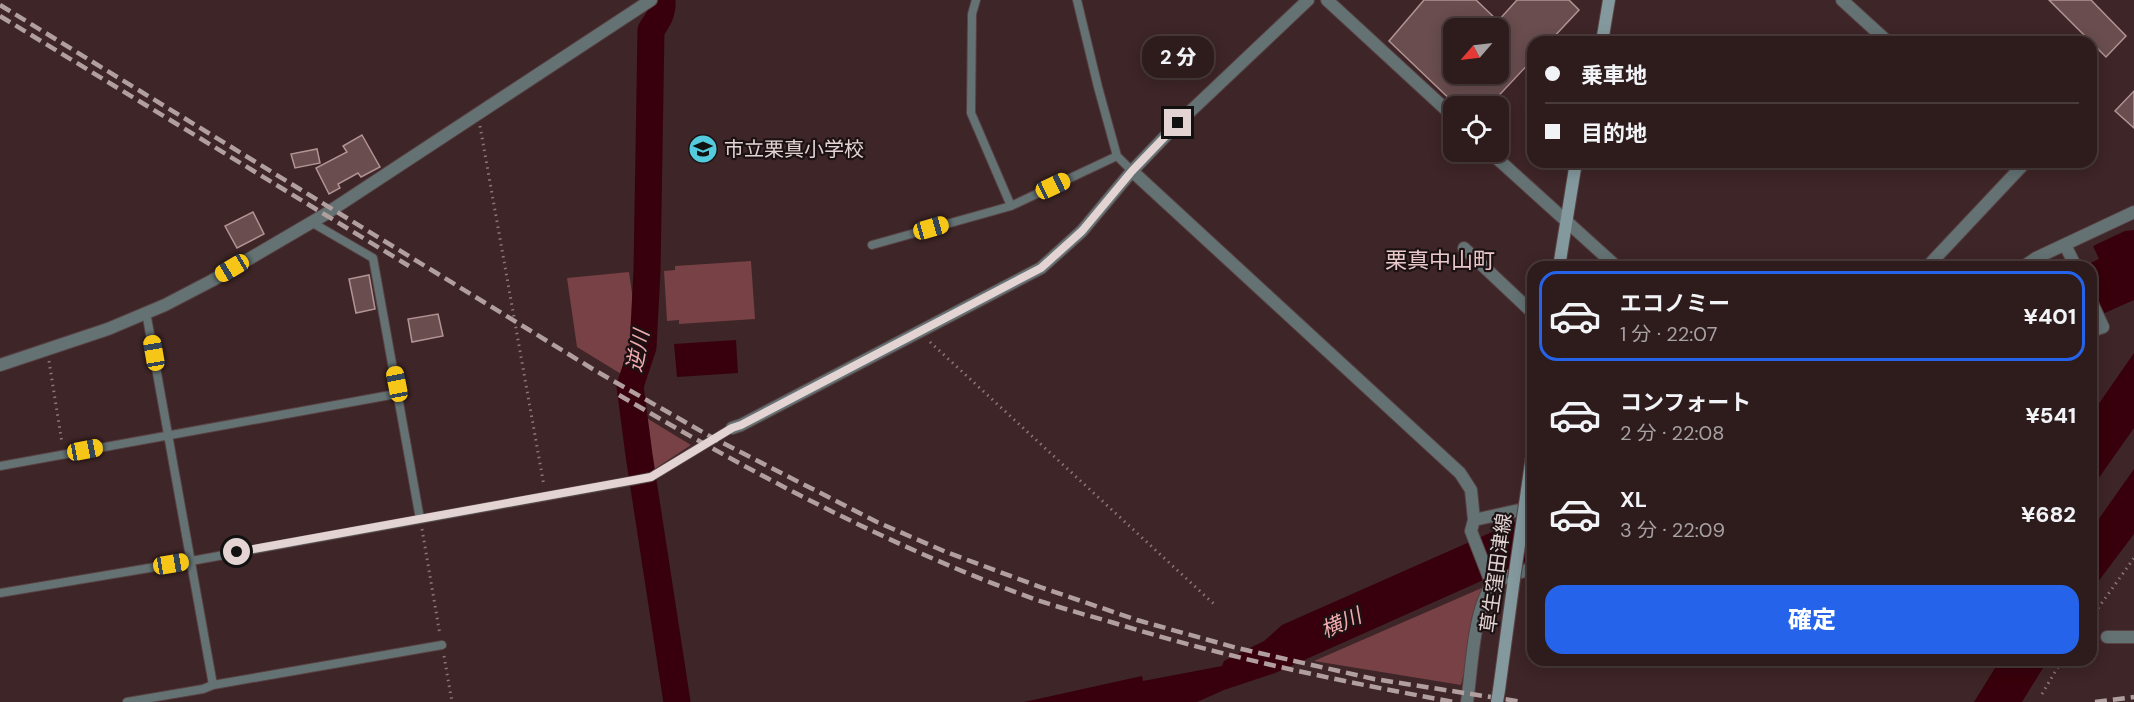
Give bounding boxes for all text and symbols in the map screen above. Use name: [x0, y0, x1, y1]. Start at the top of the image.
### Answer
north arrow: [1443, 18, 1509, 84]
map controls: [1443, 18, 1509, 162]
callout: 2 分: [1142, 36, 1214, 78]
text: 2 分: [1160, 44, 1196, 70]
text: 乗車地: [1581, 61, 1647, 90]
button: locate: [1443, 96, 1509, 162]
route end: [1164, 109, 1191, 136]
text: 目的地: [1581, 119, 1647, 148]
school or university icon: 市立栗真小学校: [687, 133, 719, 165]
place label: 市立栗真小学校: [724, 136, 864, 162]
car: [1033, 170, 1073, 202]
car: [911, 214, 951, 242]
district label: 栗真中山町: [1385, 246, 1495, 275]
car: [212, 251, 252, 285]
icon: car: [1548, 289, 1602, 343]
text: エコノミー: [1620, 289, 1730, 318]
text: ¥401: [2024, 302, 2076, 331]
text: 1 分 · 22:07: [1620, 321, 1717, 347]
water label: 逆川: [620, 326, 656, 374]
car: [142, 334, 166, 372]
car: [385, 365, 409, 403]
icon: car: [1548, 388, 1602, 442]
text: コンフォート: [1620, 388, 1751, 417]
text: ¥541: [2025, 401, 2076, 430]
text: 2 分 · 22:08: [1620, 420, 1724, 446]
car: [66, 438, 104, 462]
text: XL: [1620, 485, 1647, 514]
icon: car: [1548, 487, 1602, 541]
text: ¥682: [2021, 500, 2076, 529]
street label: 草生窪田津線: [1475, 512, 1517, 634]
text: 3 分 · 22:09: [1620, 517, 1725, 543]
route start: [223, 538, 250, 565]
car: [152, 552, 190, 576]
button: 確定: [1545, 585, 2079, 654]
water label: 横川: [1316, 601, 1368, 644]

